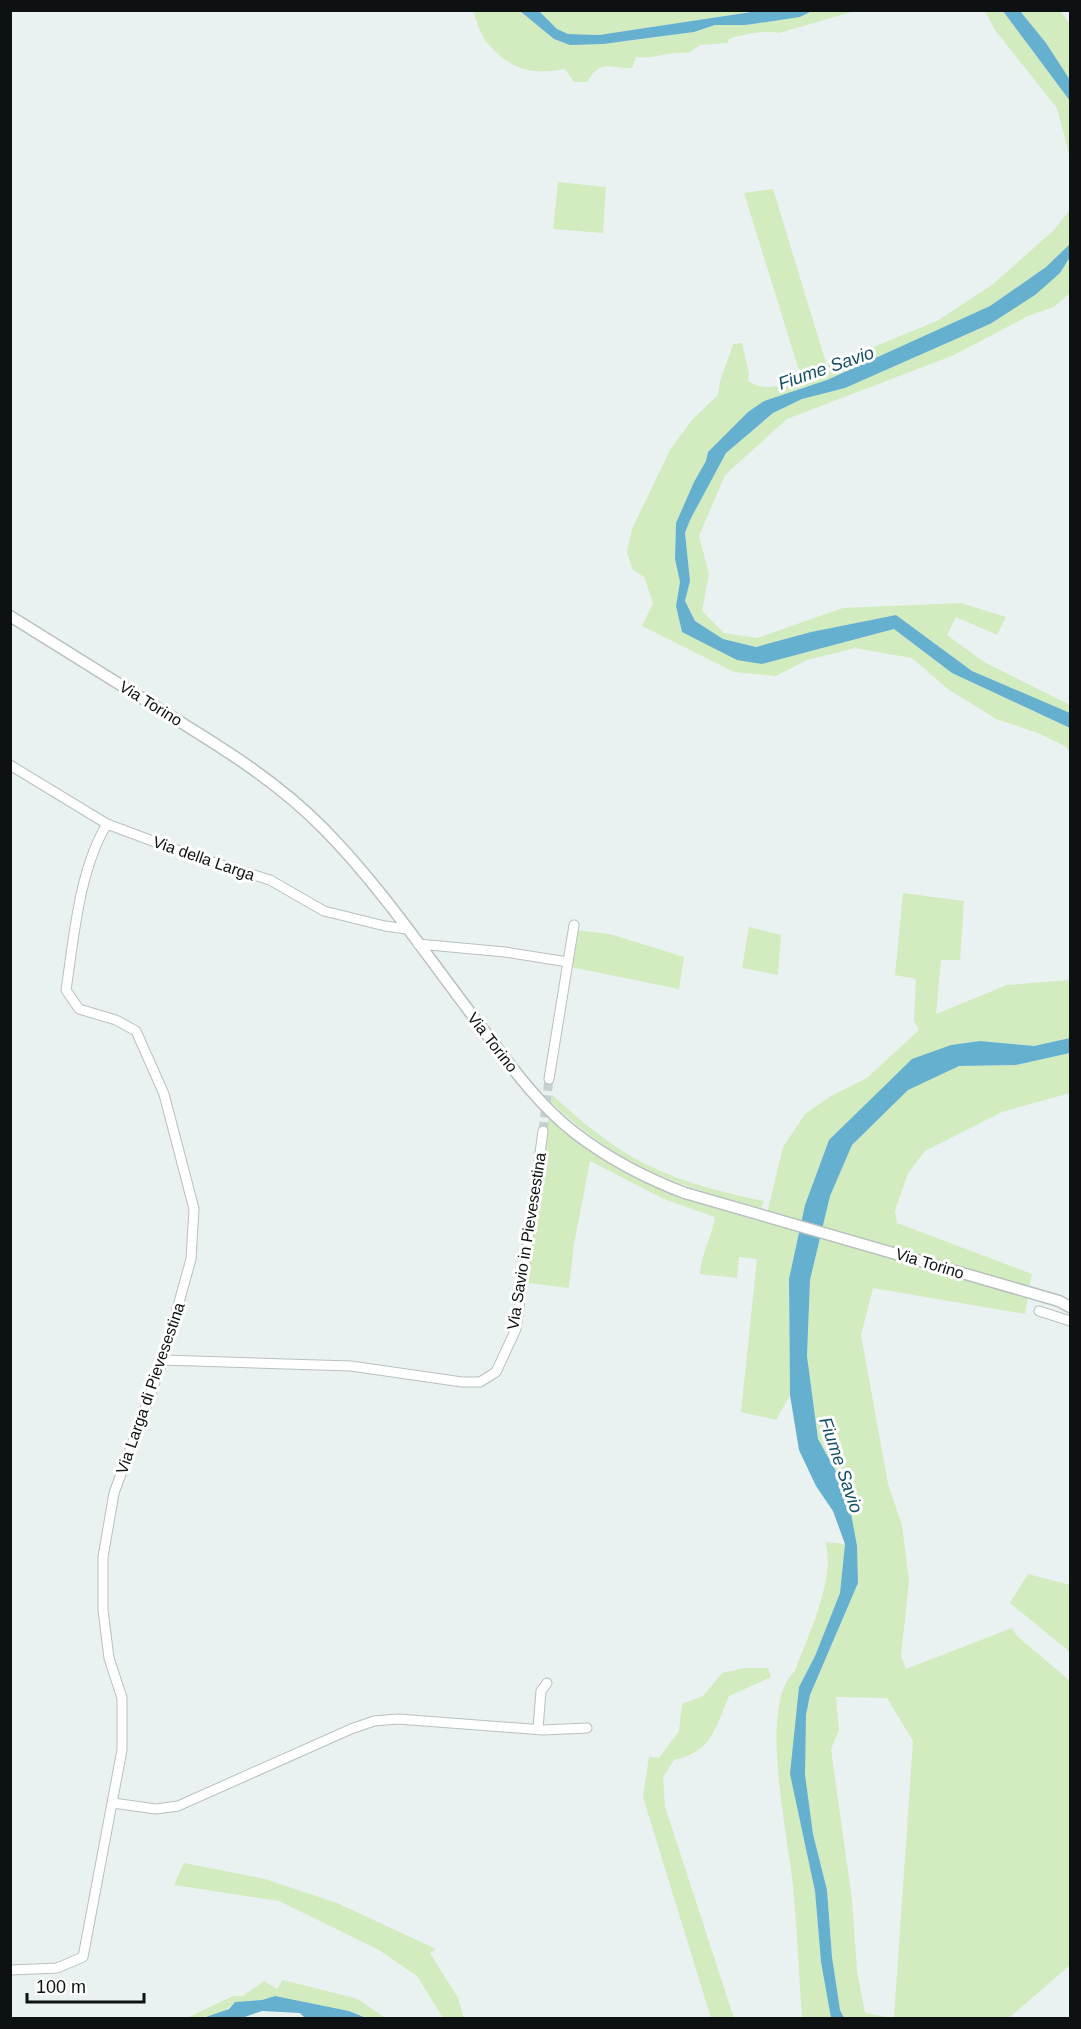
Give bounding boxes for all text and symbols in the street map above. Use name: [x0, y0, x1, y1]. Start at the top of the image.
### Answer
water label: Fiume Savio: [775, 342, 877, 394]
street label: Via Torino: [116, 678, 185, 729]
street label: Via della Larga: [151, 833, 257, 884]
street label: Via Torino: [464, 1009, 521, 1075]
street label: Via Savio in Pievesestina: [504, 1151, 549, 1331]
street label: Via Torino: [894, 1245, 966, 1282]
street label: Via Larga di Pievesestina: [113, 1300, 188, 1476]
water label: Fiume Savio: [815, 1414, 867, 1516]
scale bar: [27, 1966, 144, 2004]
text: 100 m: [36, 1977, 86, 1997]

